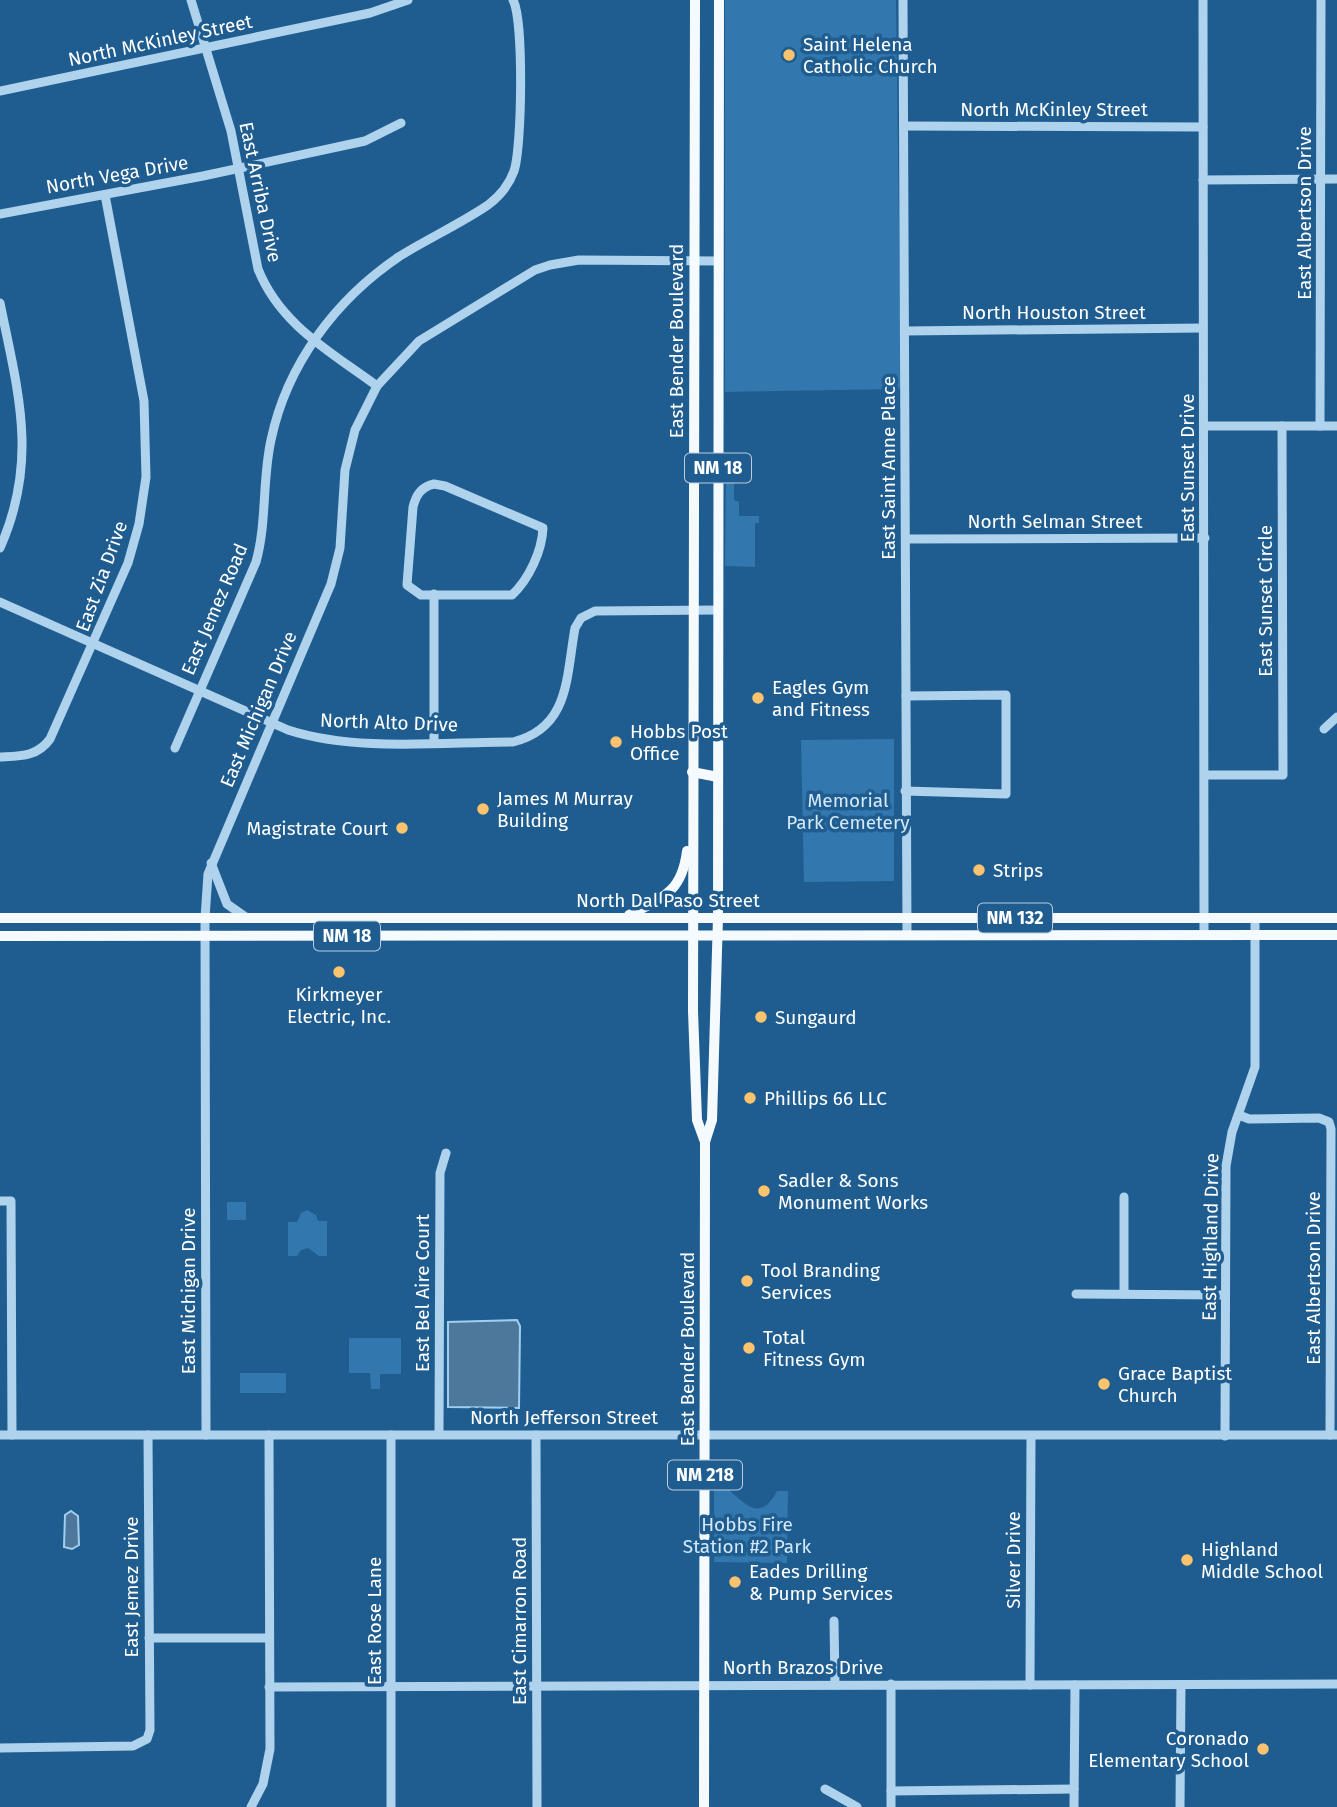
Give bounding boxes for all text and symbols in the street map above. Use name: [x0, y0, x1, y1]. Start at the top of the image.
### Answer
street label: North McKinley Street: [66, 10, 254, 71]
place label: Saint Helena Catholic Church: [803, 33, 938, 78]
marker: Saint Helena Catholic Church: [781, 47, 797, 63]
street label: North McKinley Street: [960, 98, 1148, 121]
street label: East Arriba Drive: [234, 120, 287, 264]
street label: East Albertson Drive: [1293, 126, 1316, 300]
street label: North Vega Drive: [44, 151, 190, 198]
street label: East Bender Boulevard: [665, 244, 688, 438]
street label: North Houston Street: [962, 301, 1146, 324]
street label: East Saint Anne Place: [877, 376, 900, 560]
street label: East Sunset Drive: [1176, 393, 1199, 543]
road number: NM 18: [685, 454, 751, 482]
street label: North Selman Street: [967, 510, 1143, 533]
street label: East Zia Drive: [71, 518, 132, 635]
street label: East Sunset Circle: [1254, 525, 1277, 677]
street label: East Jemez Road: [176, 540, 253, 678]
street label: East Michigan Drive: [215, 628, 302, 791]
place label: Eagles Gym and Fitness: [772, 676, 870, 721]
marker: Eagles Gym and Fitness: [750, 690, 766, 706]
street label: North Alto Drive: [320, 709, 458, 736]
place label: Hobbs Post Office: [630, 720, 728, 765]
marker: Hobbs Post Office: [608, 734, 624, 750]
place label: James M Murray Building: [497, 787, 633, 832]
park label: Memorial Park Cemetery: [786, 789, 910, 834]
marker: James M Murray Building: [475, 801, 491, 817]
place label: Magistrate Court: [247, 817, 388, 840]
marker: Magistrate Court: [394, 820, 410, 836]
place label: Strips: [993, 859, 1043, 882]
marker: Strips: [971, 862, 987, 878]
street label: North Dal Paso Street: [576, 889, 760, 912]
road number: NM 132: [978, 903, 1052, 932]
road number: NM 18: [314, 922, 380, 951]
marker: Kirkmeyer Electric, Inc.: [331, 964, 347, 980]
place label: Kirkmeyer Electric, Inc.: [287, 983, 391, 1028]
place label: Sungaurd: [775, 1006, 857, 1029]
marker: Sungaurd: [753, 1009, 769, 1025]
place label: Phillips 66 LLC: [764, 1087, 887, 1110]
marker: Phillips 66 LLC: [742, 1090, 758, 1106]
street label: East Highland Drive: [1198, 1153, 1223, 1321]
place label: Sadler & Sons Monument Works: [778, 1169, 928, 1214]
marker: Sadler & Sons Monument Works: [756, 1183, 772, 1199]
street label: East Albertson Drive: [1302, 1191, 1325, 1365]
street label: East Michigan Drive: [177, 1207, 200, 1375]
street label: East Bel Aire Court: [411, 1214, 434, 1372]
street label: East Bender Boulevard: [676, 1252, 699, 1446]
place label: Tool Branding Services: [761, 1259, 880, 1304]
marker: Tool Branding Services: [739, 1273, 755, 1289]
place label: Total Fitness Gym: [763, 1326, 866, 1371]
marker: Total Fitness Gym: [741, 1340, 757, 1356]
place label: Grace Baptist Church: [1118, 1362, 1232, 1407]
marker: Grace Baptist Church: [1096, 1376, 1112, 1392]
street label: North Jefferson Street: [470, 1406, 658, 1429]
road number: NM 218: [668, 1460, 742, 1490]
street label: Silver Drive: [1002, 1511, 1025, 1609]
park label: Hobbs Fire Station #2 Park: [683, 1513, 811, 1558]
street label: East Jemez Drive: [120, 1516, 143, 1658]
street label: East Cimarron Road: [508, 1537, 531, 1705]
place label: Highland Middle School: [1201, 1538, 1323, 1583]
marker: Highland Middle School: [1179, 1552, 1195, 1568]
street label: East Rose Lane: [363, 1557, 386, 1685]
place label: Eades Drilling & Pump Services: [749, 1560, 893, 1605]
marker: Eades Drilling & Pump Services: [727, 1574, 743, 1590]
street label: North Brazos Drive: [723, 1656, 883, 1679]
place label: Coronado Elementary School: [1088, 1727, 1249, 1772]
marker: Coronado Elementary School: [1255, 1741, 1271, 1757]

